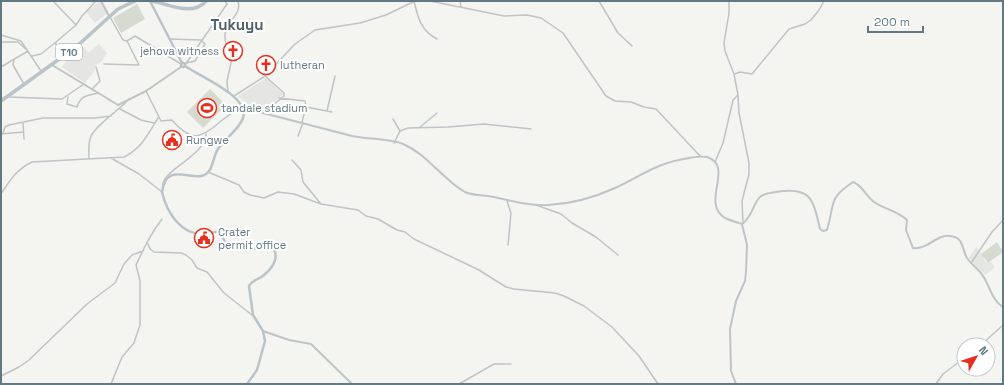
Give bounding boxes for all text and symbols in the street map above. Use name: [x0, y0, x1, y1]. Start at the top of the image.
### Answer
scale bar: [868, 8, 923, 34]
text: 200 m: [874, 14, 910, 30]
district label: Tukuyu: [210, 15, 264, 34]
church icon: jehova witness: [222, 40, 244, 62]
road number: T10: [56, 44, 82, 60]
place label: jehova witness: [139, 44, 219, 58]
church icon: lutheran: [255, 54, 277, 76]
place label: lutheran: [280, 58, 325, 72]
sports icon: tandale stadium: [196, 97, 218, 119]
place label: tandale stadium: [221, 101, 307, 115]
public building icon: Rungwe: [161, 129, 183, 151]
place label: Rungwe: [186, 133, 229, 147]
place label: Crater permit office: [218, 225, 286, 252]
public building icon: Crater permit office: [193, 227, 215, 249]
north arrow: [956, 337, 996, 377]
text: N: [976, 343, 992, 358]

